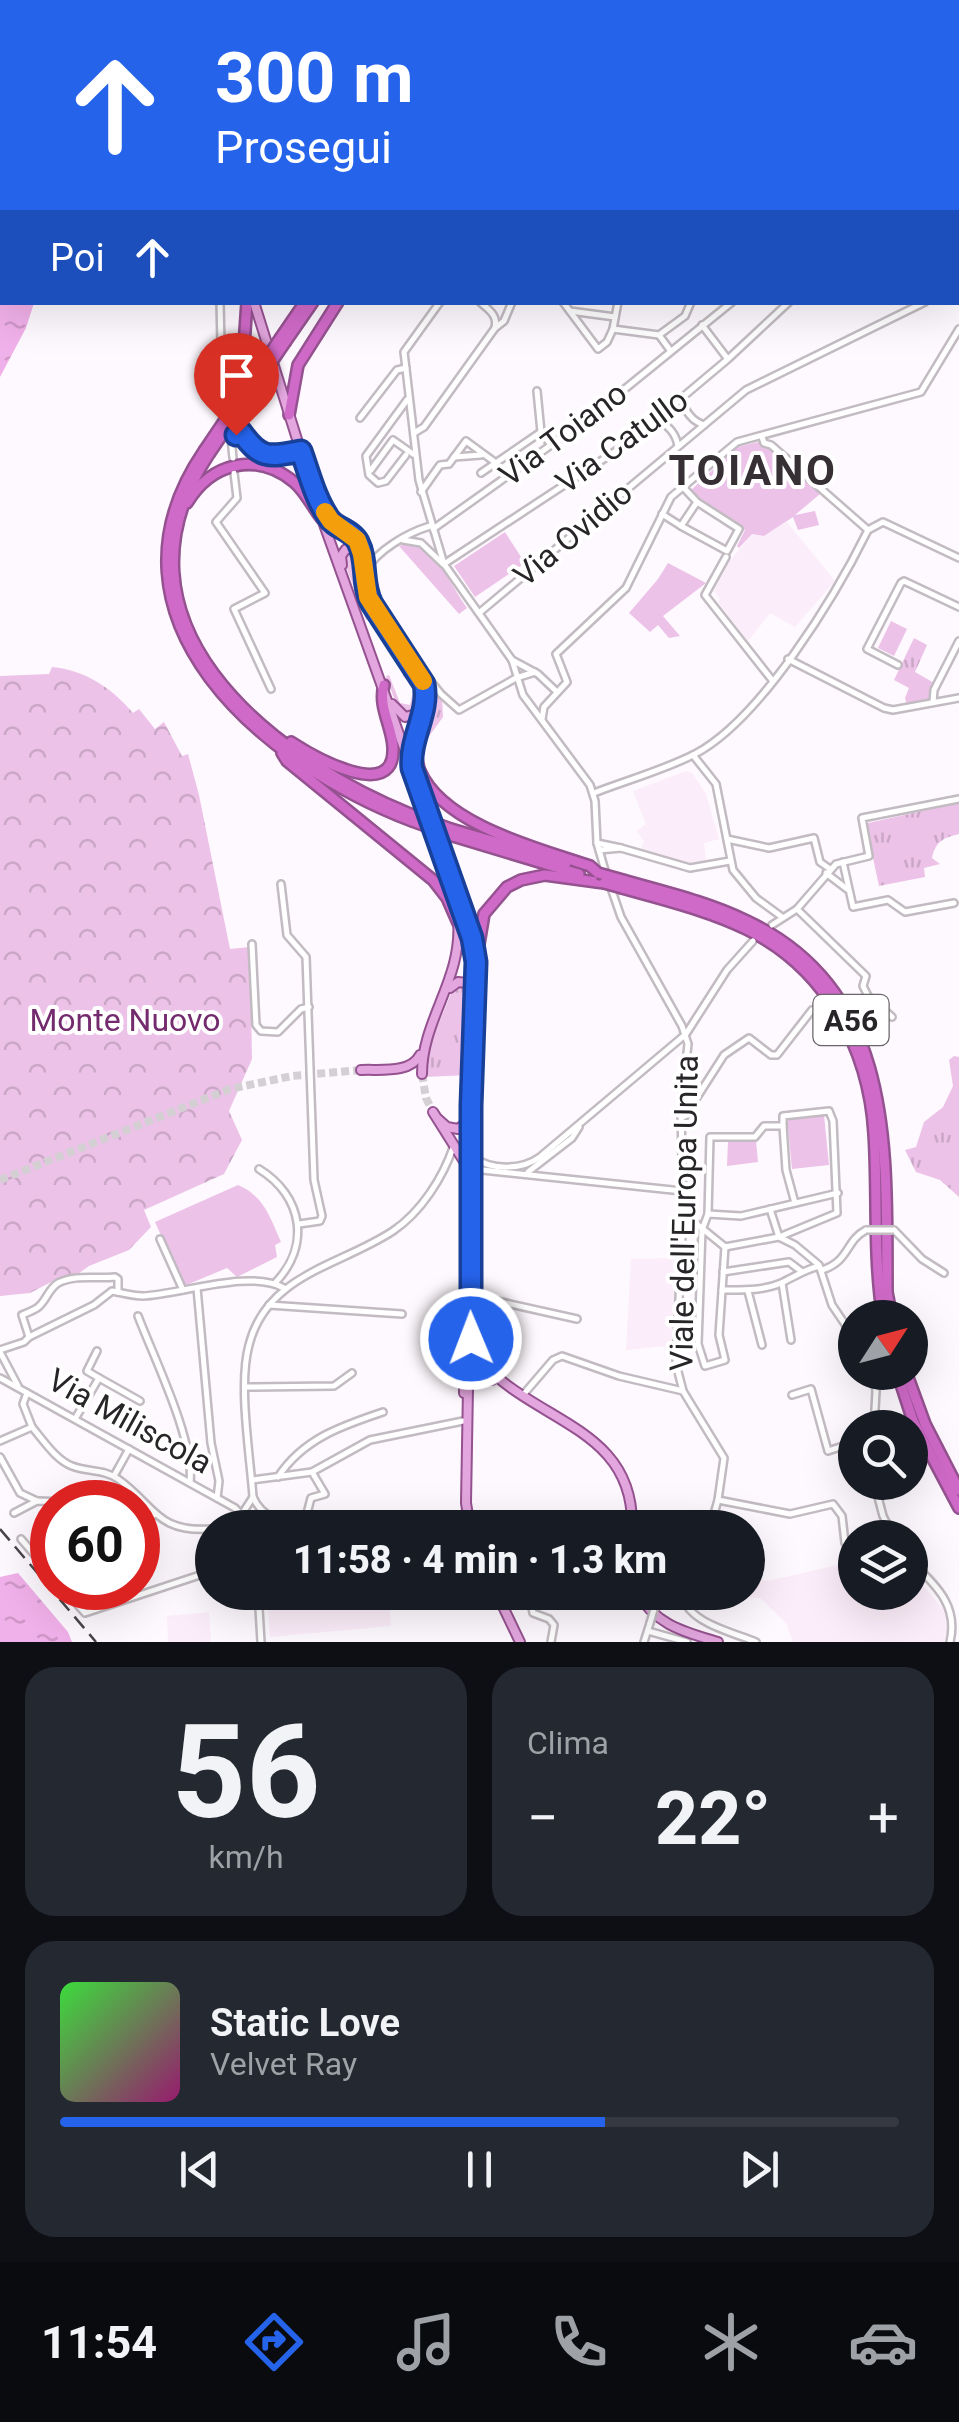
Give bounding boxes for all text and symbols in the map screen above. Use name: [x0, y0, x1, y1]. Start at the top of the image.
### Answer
text: 300 m: [215, 37, 414, 119]
icon: ahead: [50, 40, 180, 170]
text: Prosegui: [215, 121, 392, 174]
icon: ahead: [125, 230, 180, 285]
text: Poi: [50, 236, 105, 280]
pin: [194, 333, 279, 436]
icon: arrive: [209, 348, 264, 403]
street label: Via Toiano: [492, 374, 634, 494]
street label: Via Catullo: [549, 380, 695, 502]
district label: TOIANO: [669, 446, 837, 495]
street label: Via Ovidio: [506, 474, 640, 594]
road number: A56: [814, 995, 888, 1045]
park label: Monte Nuovo: [29, 1001, 221, 1039]
street label: Viale dell'Europa Unita: [662, 1055, 706, 1371]
position arrow: [419, 1287, 523, 1391]
north arrow: [838, 1300, 928, 1390]
map controls: [838, 1300, 928, 1610]
street label: Via Miliscola: [41, 1360, 219, 1482]
button: search: [838, 1410, 928, 1500]
speed limit sign: 60: [30, 1480, 160, 1610]
button: layers: [838, 1520, 928, 1610]
text: 11:58 · 4 min · 1.3 km: [293, 1538, 667, 1582]
text: 56: [171, 1696, 321, 1849]
text: Clima: [527, 1724, 609, 1762]
text: 22°: [655, 1774, 771, 1862]
text: −: [527, 1786, 558, 1850]
text: +: [868, 1786, 899, 1850]
text: km/h: [208, 1838, 284, 1876]
text: Static Love: [210, 2001, 400, 2045]
text: Velvet Ray: [210, 2045, 357, 2083]
icon: previous: [172, 2142, 227, 2197]
icon: pause: [452, 2142, 507, 2197]
icon: next: [732, 2142, 787, 2197]
icon: directions: [239, 2307, 309, 2377]
icon: music: [391, 2307, 461, 2377]
icon: phone: [544, 2307, 614, 2377]
icon: climate: [696, 2307, 766, 2377]
icon: car: [848, 2307, 918, 2377]
text: 11:54: [41, 2316, 157, 2369]

